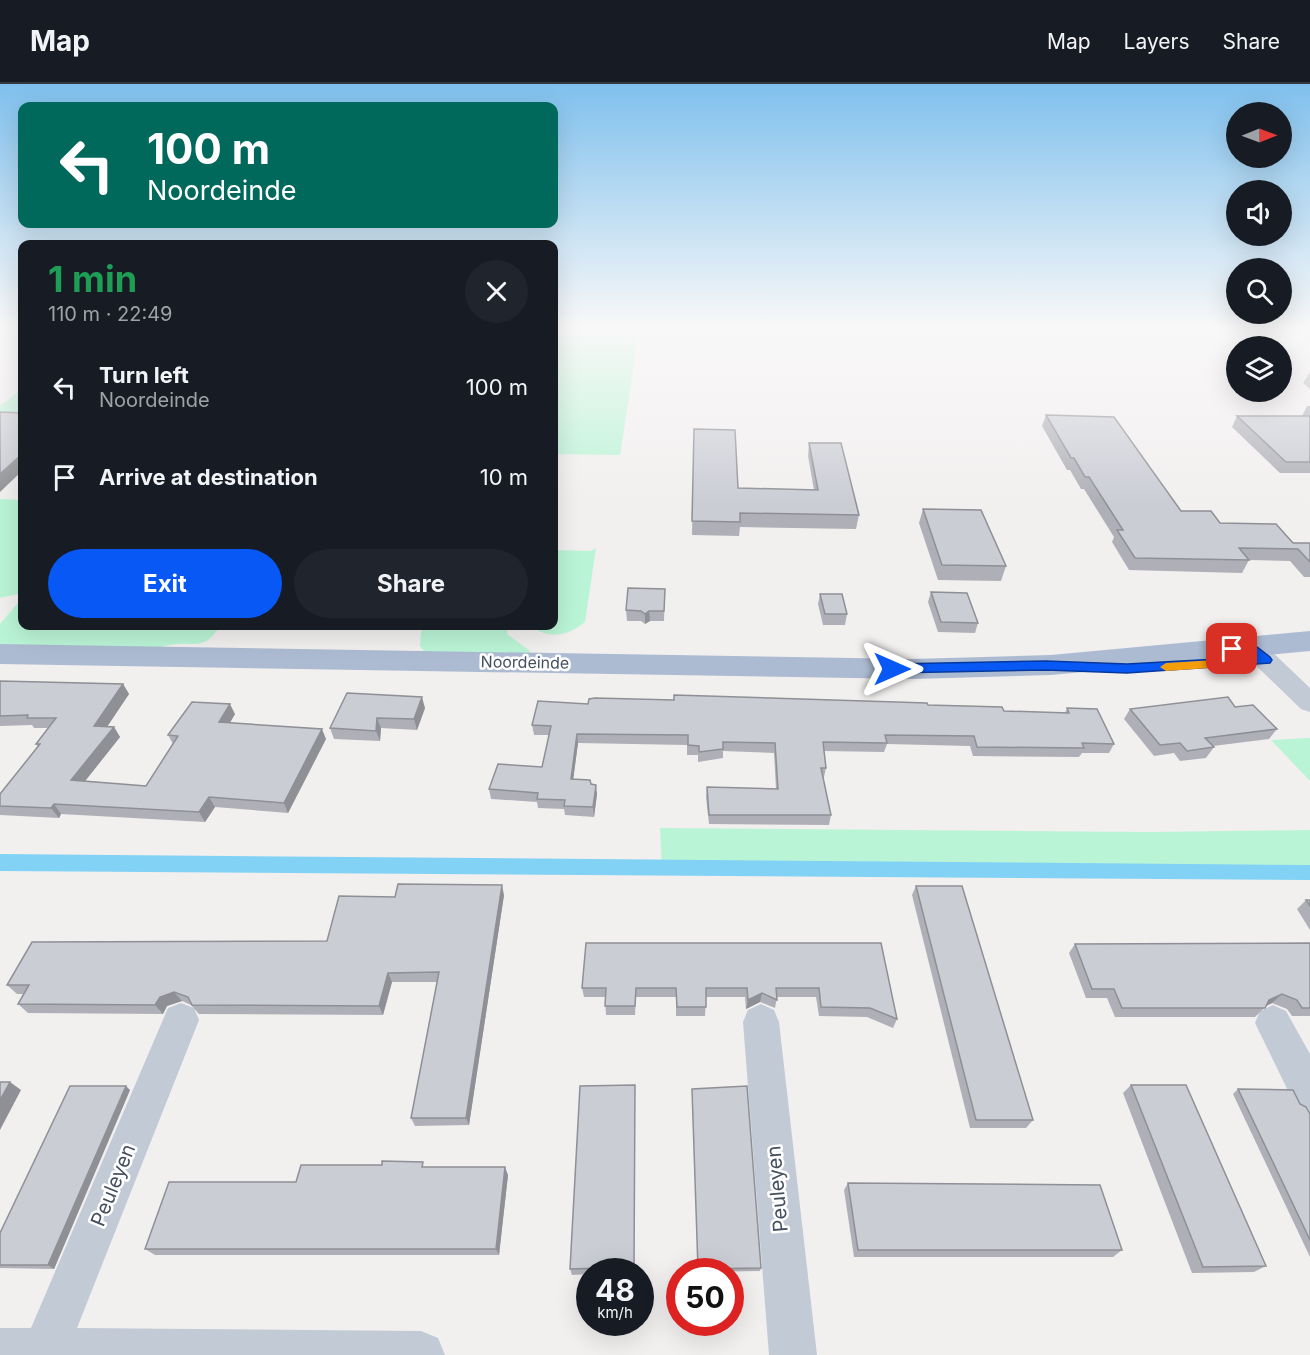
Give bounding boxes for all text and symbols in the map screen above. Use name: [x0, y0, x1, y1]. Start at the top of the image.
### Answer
text: Map: [30, 24, 90, 58]
text: Map: [1047, 29, 1091, 54]
text: Layers: [1124, 29, 1190, 54]
text: Share: [1223, 29, 1280, 54]
north arrow: [1226, 102, 1292, 168]
map controls: [1226, 102, 1292, 402]
text: 100 m: [147, 123, 270, 174]
icon: left: [48, 126, 126, 204]
text: Noordeinde: [147, 174, 296, 207]
button: sound: [1226, 180, 1292, 246]
text: 1 min: [48, 257, 137, 301]
button: search: [1226, 258, 1292, 324]
button: close: [465, 260, 528, 323]
text: 110 m · 22:49: [48, 302, 173, 326]
button: layers: [1226, 336, 1292, 402]
text: Turn left: [99, 362, 189, 388]
icon: left: [48, 371, 81, 404]
text: 100 m: [466, 374, 528, 400]
text: Noordeinde: [99, 388, 210, 412]
icon: arrive: [48, 461, 81, 494]
text: Arrive at destination: [99, 464, 318, 490]
text: 10 m: [480, 464, 528, 490]
button: Exit: [48, 549, 282, 618]
button: Share: [294, 549, 528, 618]
pin: [1206, 623, 1257, 674]
icon: arrive: [1215, 632, 1248, 665]
position arrow: [860, 637, 924, 701]
street label: Noordeinde: [481, 651, 569, 673]
street label: Peuleyen: [86, 1140, 140, 1230]
street label: Peuleyen: [761, 1145, 793, 1233]
speed limit sign: 50: [666, 1258, 744, 1336]
text: 48: [595, 1272, 635, 1308]
text: km/h: [597, 1303, 633, 1322]

